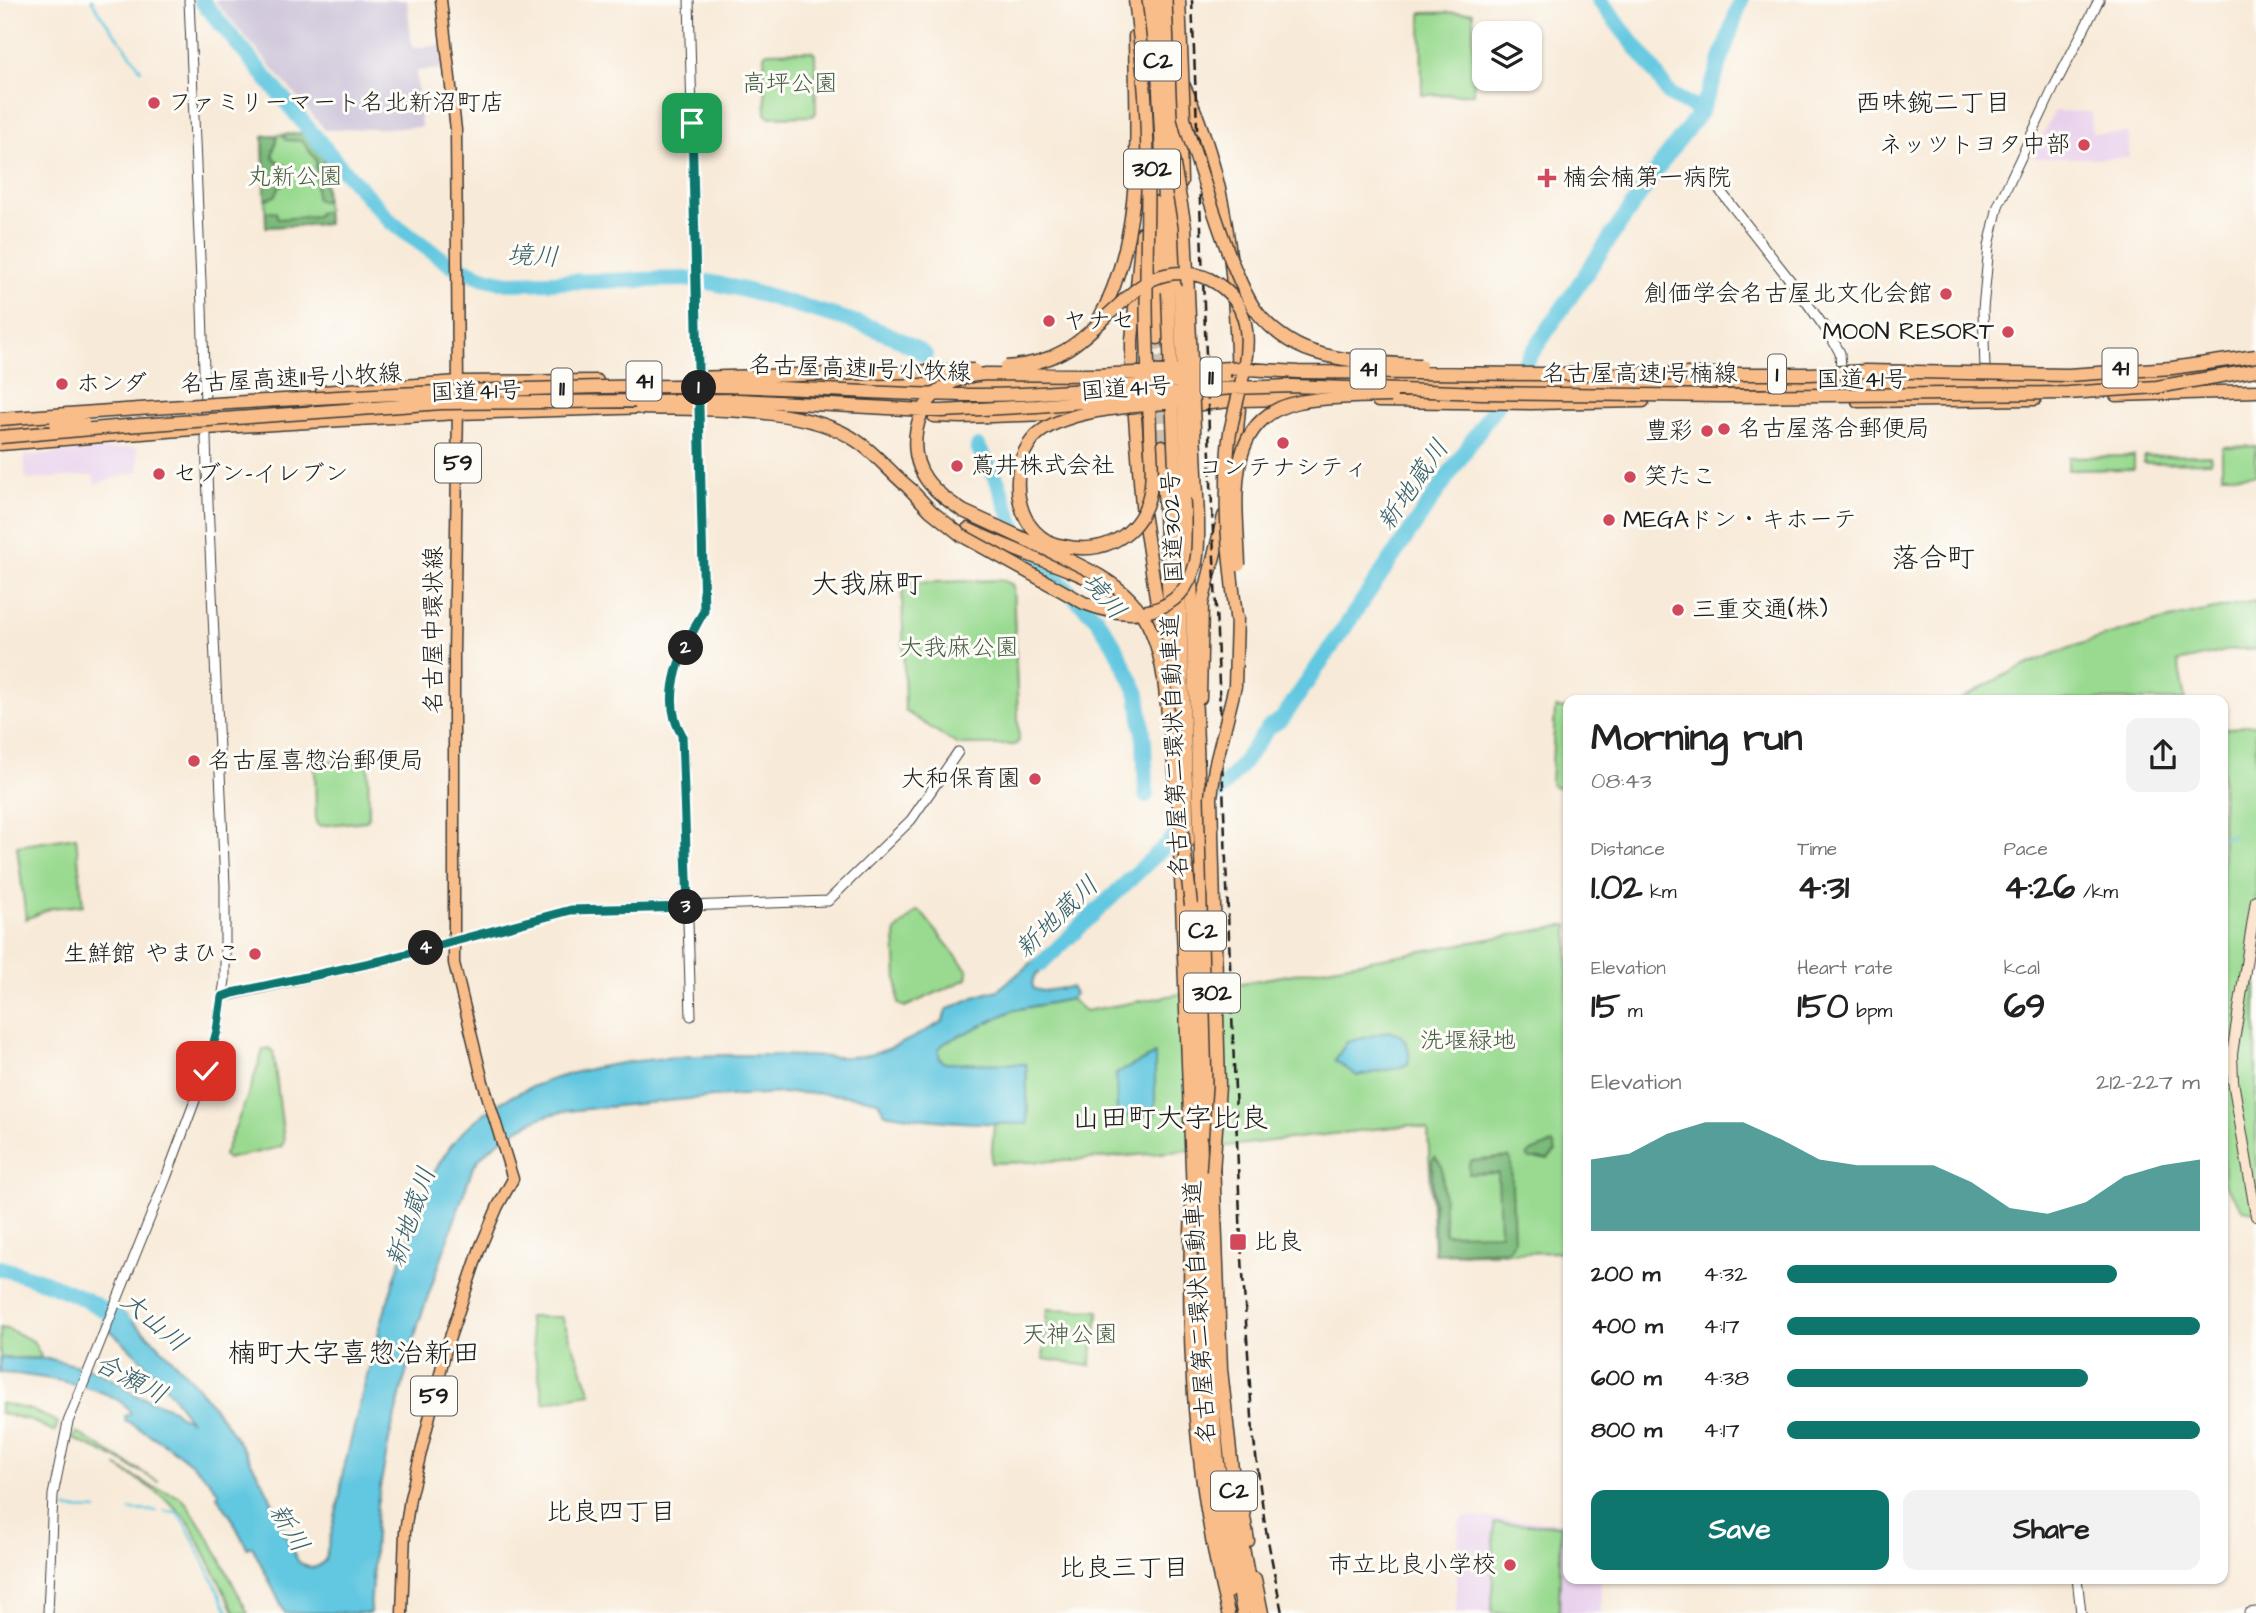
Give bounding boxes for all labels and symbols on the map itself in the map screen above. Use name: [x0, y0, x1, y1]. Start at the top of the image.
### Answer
road number: C2: [1135, 41, 1181, 80]
park label: 高坪公園: [742, 67, 838, 101]
district label: 西味鋺二丁目: [1855, 85, 2011, 121]
place label: ファミリーマート名北新沼町店: [168, 86, 504, 120]
pin: [662, 93, 722, 153]
marker: ファミリーマート名北新沼町店: [146, 95, 162, 111]
place label: ネッツトヨタ中部: [1879, 128, 2070, 162]
marker: ネッツトヨタ中部: [2076, 137, 2092, 153]
road number: 302: [1124, 150, 1180, 188]
park label: 丸新公園: [247, 160, 343, 194]
place label: 楠会楠第一病院: [1563, 161, 1731, 195]
marker: 楠会楠第一病院: [1537, 168, 1557, 188]
water label: 境川: [506, 237, 560, 275]
place label: 創価学会名古屋北文化会館: [1644, 277, 1932, 311]
marker: 創価学会名古屋北文化会館: [1938, 286, 1954, 302]
place label: ヤナセ: [1063, 304, 1135, 338]
marker: ヤナセ: [1041, 313, 1057, 329]
place label: MOON RESORT: [1822, 315, 1994, 349]
marker: MOON RESORT: [2000, 324, 2016, 340]
street label: 名古屋高速11号小牧線: [748, 348, 972, 390]
road number: 41: [2102, 348, 2138, 388]
road number: 41: [1350, 350, 1386, 388]
road number: 1: [1768, 354, 1786, 394]
street label: 名古屋高速11号小牧線: [179, 356, 403, 402]
street label: 名古屋高速1号楠線: [1542, 357, 1738, 391]
road number: 11: [1200, 358, 1222, 396]
road number: 41: [626, 362, 662, 400]
street label: 国道41号: [1816, 363, 1908, 397]
place label: ホンダ: [76, 367, 147, 401]
road number: 11: [552, 368, 572, 408]
street label: 国道41号: [1079, 369, 1173, 409]
pin: 1: [682, 370, 716, 406]
street label: 国道41号: [430, 373, 522, 411]
marker: ホンダ: [54, 376, 70, 392]
place label: 名古屋落合郵便局: [1738, 412, 1930, 446]
place label: 豊彩: [1645, 414, 1693, 448]
marker: 名古屋落合郵便局: [1716, 421, 1732, 437]
marker: 豊彩: [1699, 423, 1715, 439]
water label: 新地蔵川: [1368, 432, 1458, 538]
marker: コンテナシティ: [1275, 435, 1291, 451]
road number: 59: [435, 444, 481, 482]
place label: 蔦井株式会社: [971, 449, 1115, 483]
place label: コンテナシティ: [1198, 451, 1368, 485]
place label: セブン-イレブン: [173, 457, 348, 491]
marker: 蔦井株式会社: [949, 458, 965, 474]
place label: 笑たこ: [1644, 460, 1716, 494]
marker: セブン-イレブン: [151, 466, 167, 482]
marker: 笑たこ: [1622, 469, 1638, 485]
street label: 国道302号: [1154, 470, 1192, 584]
place label: MEGAドン・キホーテ: [1623, 503, 1857, 537]
marker: MEGAドン・キホーテ: [1601, 512, 1617, 528]
district label: 落合町: [1891, 539, 1975, 578]
street label: 名古屋中環状線: [417, 546, 451, 714]
district label: 大我麻町: [811, 565, 923, 604]
water label: 境川: [1073, 565, 1135, 627]
place label: 三重交通(株): [1692, 593, 1828, 627]
marker: 三重交通(株): [1670, 602, 1686, 618]
street label: 名古屋第二環状自動車道: [1153, 613, 1197, 879]
pin: 2: [668, 630, 704, 666]
park label: 大我麻公園: [899, 631, 1019, 665]
place label: 名古屋喜惣治郵便局: [208, 744, 424, 778]
marker: 名古屋喜惣治郵便局: [186, 753, 202, 769]
place label: 大和保育園: [901, 762, 1021, 796]
marker: 大和保育園: [1027, 771, 1043, 787]
water label: 新地蔵川: [1007, 868, 1107, 966]
pin: 3: [668, 890, 704, 925]
road number: C2: [1180, 912, 1226, 950]
pin: 4: [408, 930, 444, 965]
place label: 生鮮館 やまひこ: [63, 937, 241, 971]
marker: 生鮮館 やまひこ: [247, 946, 263, 962]
road number: 302: [1184, 974, 1240, 1012]
park label: 洗堰緑地: [1420, 1024, 1516, 1058]
pin: [176, 1041, 236, 1101]
district label: 山田町大字比良: [1072, 1099, 1268, 1138]
water label: 新地蔵川: [377, 1162, 445, 1272]
street label: 名古屋第二環状自動車道: [1176, 1179, 1224, 1445]
place label: 比良: [1254, 1225, 1302, 1259]
marker: 比良: [1228, 1232, 1248, 1252]
water label: 大山川: [113, 1283, 195, 1361]
park label: 天神公園: [1022, 1318, 1118, 1352]
district label: 楠町大字喜惣治新田: [228, 1334, 480, 1373]
water label: 合瀬川: [88, 1345, 174, 1413]
road number: 59: [411, 1376, 457, 1415]
road number: C2: [1211, 1472, 1257, 1510]
district label: 比良四丁目: [546, 1494, 676, 1530]
water label: 新川: [260, 1496, 318, 1560]
place label: 市立比良小学校: [1328, 1548, 1496, 1582]
district label: 比良三丁目: [1059, 1550, 1189, 1586]
marker: 市立比良小学校: [1502, 1557, 1518, 1573]

